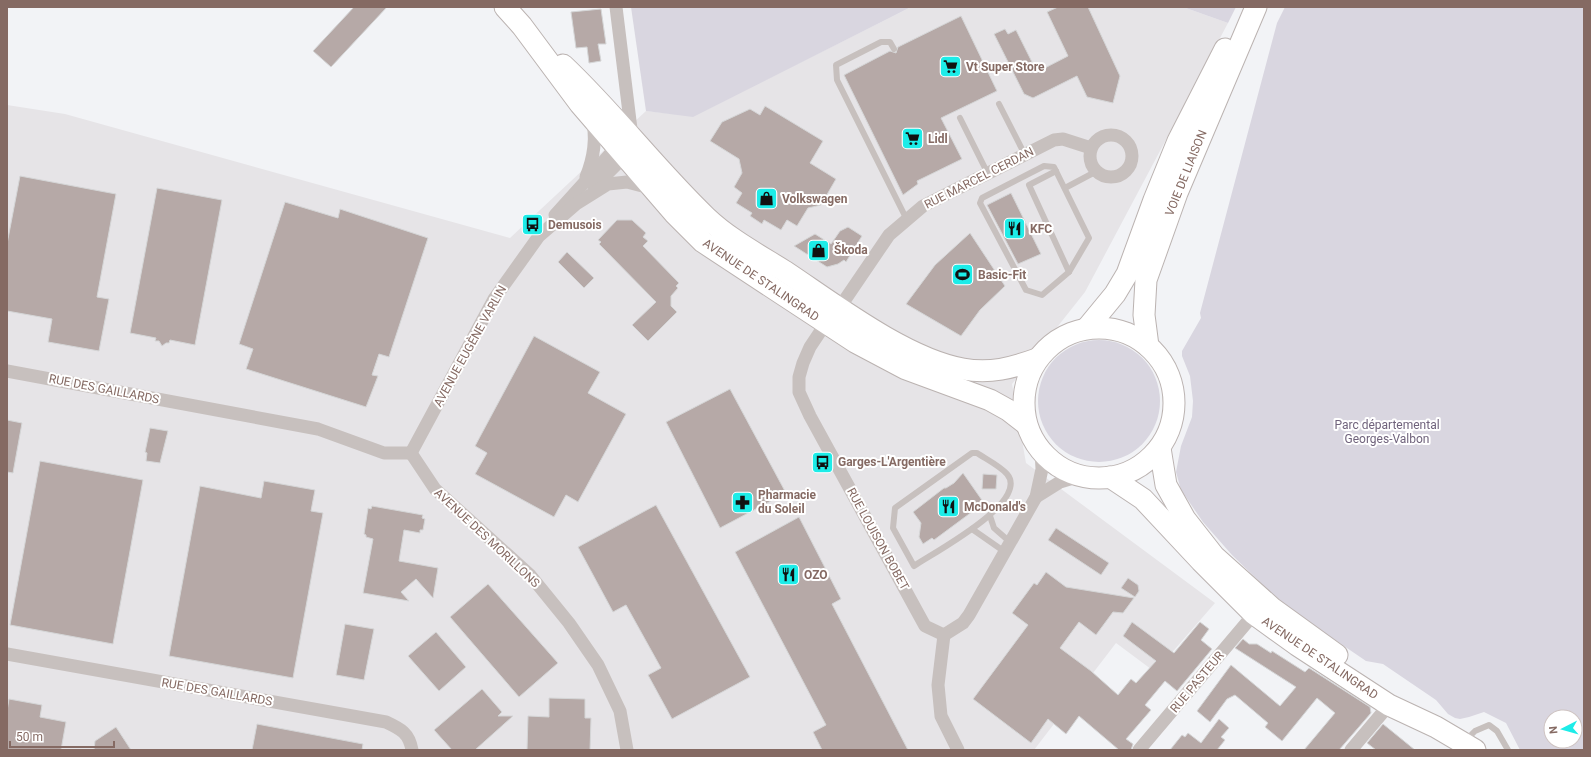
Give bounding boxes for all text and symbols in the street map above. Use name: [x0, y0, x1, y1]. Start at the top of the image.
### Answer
supermarket icon: Vt Super Store: [938, 54, 964, 80]
place label: Vt Super Store: [966, 60, 1045, 74]
supermarket icon: Lidl: [900, 126, 926, 152]
street label: VOIE DE LIAISON: [1162, 128, 1210, 218]
place label: Lidl: [928, 132, 948, 146]
street label: RUE MARCEL CERDAN: [922, 144, 1036, 212]
shop icon: Volkswagen: [754, 186, 780, 212]
place label: Volkswagen: [782, 192, 848, 206]
bus stop icon: Demusois: [519, 212, 545, 238]
restaurant icon: KFC: [1001, 216, 1027, 242]
place label: Demusois: [548, 218, 602, 232]
place label: KFC: [1030, 222, 1052, 236]
street label: AVENUE DE STALINGRAD: [700, 236, 822, 324]
shop icon: Škoda: [806, 237, 832, 263]
place label: Škoda: [834, 242, 868, 257]
sports icon: Basic-Fit: [950, 262, 976, 288]
place label: Basic-Fit: [978, 268, 1026, 282]
street label: AVENUE EUGÈNE VARLIN: [430, 282, 509, 409]
street label: RUE DES GAILLARDS: [48, 371, 160, 407]
park label: Parc départemental Georges-Valbon: [1334, 418, 1440, 446]
bus stop icon: Garges-L'Argentière: [810, 449, 836, 475]
place label: Garges-L'Argentière: [838, 455, 946, 469]
street label: RUE LOUISON BOBET: [844, 485, 912, 593]
street label: AVENUE DES MORILLONS: [432, 486, 542, 590]
place label: Pharmacie du Soleil: [758, 488, 817, 516]
pharmacy icon: Pharmacie du Soleil: [729, 489, 755, 515]
restaurant icon: McDonald's: [936, 494, 962, 520]
place label: McDonald's: [964, 500, 1026, 514]
restaurant icon: OZO: [775, 562, 801, 588]
place label: OZO: [804, 568, 828, 582]
street label: AVENUE DE STALINGRAD: [1259, 614, 1381, 702]
street label: RUE PASTEUR: [1167, 648, 1227, 716]
street label: RUE DES GAILLARDS: [160, 675, 274, 709]
north arrow: [1543, 709, 1583, 749]
scale bar: [10, 723, 114, 749]
text: N: [1547, 725, 1560, 735]
text: 50 m: [16, 730, 43, 744]

